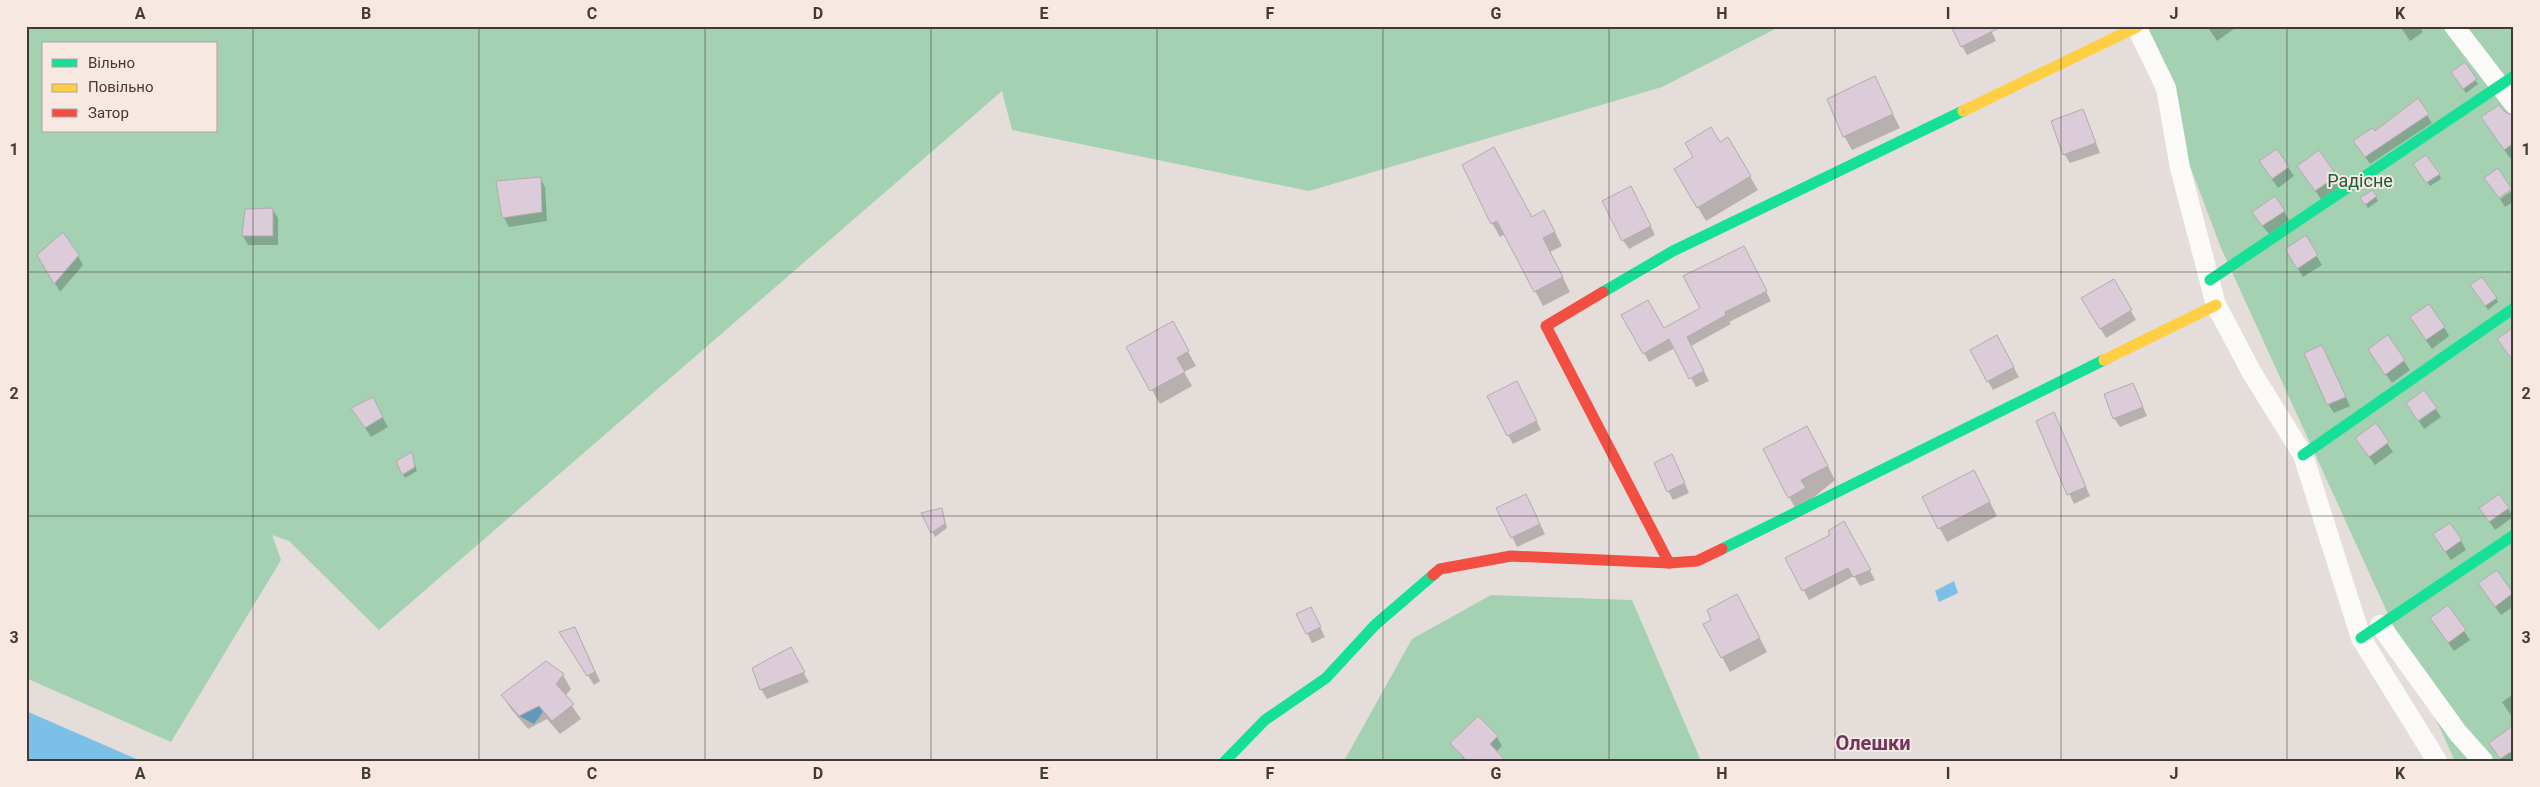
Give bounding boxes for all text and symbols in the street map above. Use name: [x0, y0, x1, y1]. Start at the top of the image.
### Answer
text: A: [135, 4, 146, 23]
text: B: [361, 4, 371, 23]
text: C: [587, 4, 597, 23]
text: D: [813, 4, 823, 23]
text: E: [1040, 4, 1049, 23]
text: F: [1266, 4, 1275, 23]
text: G: [1491, 4, 1502, 23]
text: H: [1716, 4, 1728, 23]
text: I: [1946, 4, 1950, 23]
text: J: [2170, 4, 2178, 23]
text: K: [2395, 4, 2406, 23]
legend: [42, 42, 218, 132]
text: Вільно: [88, 54, 135, 72]
text: Повільно: [88, 78, 154, 96]
text: Затор: [88, 104, 129, 122]
text: 1: [9, 140, 19, 159]
text: 1: [2521, 140, 2531, 159]
park label: Радісне: [2327, 170, 2393, 191]
text: 2: [9, 384, 19, 403]
text: 2: [2521, 384, 2531, 403]
text: 3: [9, 628, 19, 647]
text: 3: [2521, 628, 2531, 647]
district label: Олешки: [1835, 731, 1911, 755]
text: A: [135, 764, 146, 783]
text: B: [361, 764, 371, 783]
text: C: [587, 764, 597, 783]
text: D: [813, 764, 823, 783]
text: E: [1040, 764, 1049, 783]
text: F: [1266, 764, 1275, 783]
text: G: [1491, 764, 1502, 783]
text: H: [1716, 764, 1728, 783]
text: I: [1946, 764, 1950, 783]
text: J: [2170, 764, 2178, 783]
text: K: [2395, 764, 2406, 783]

